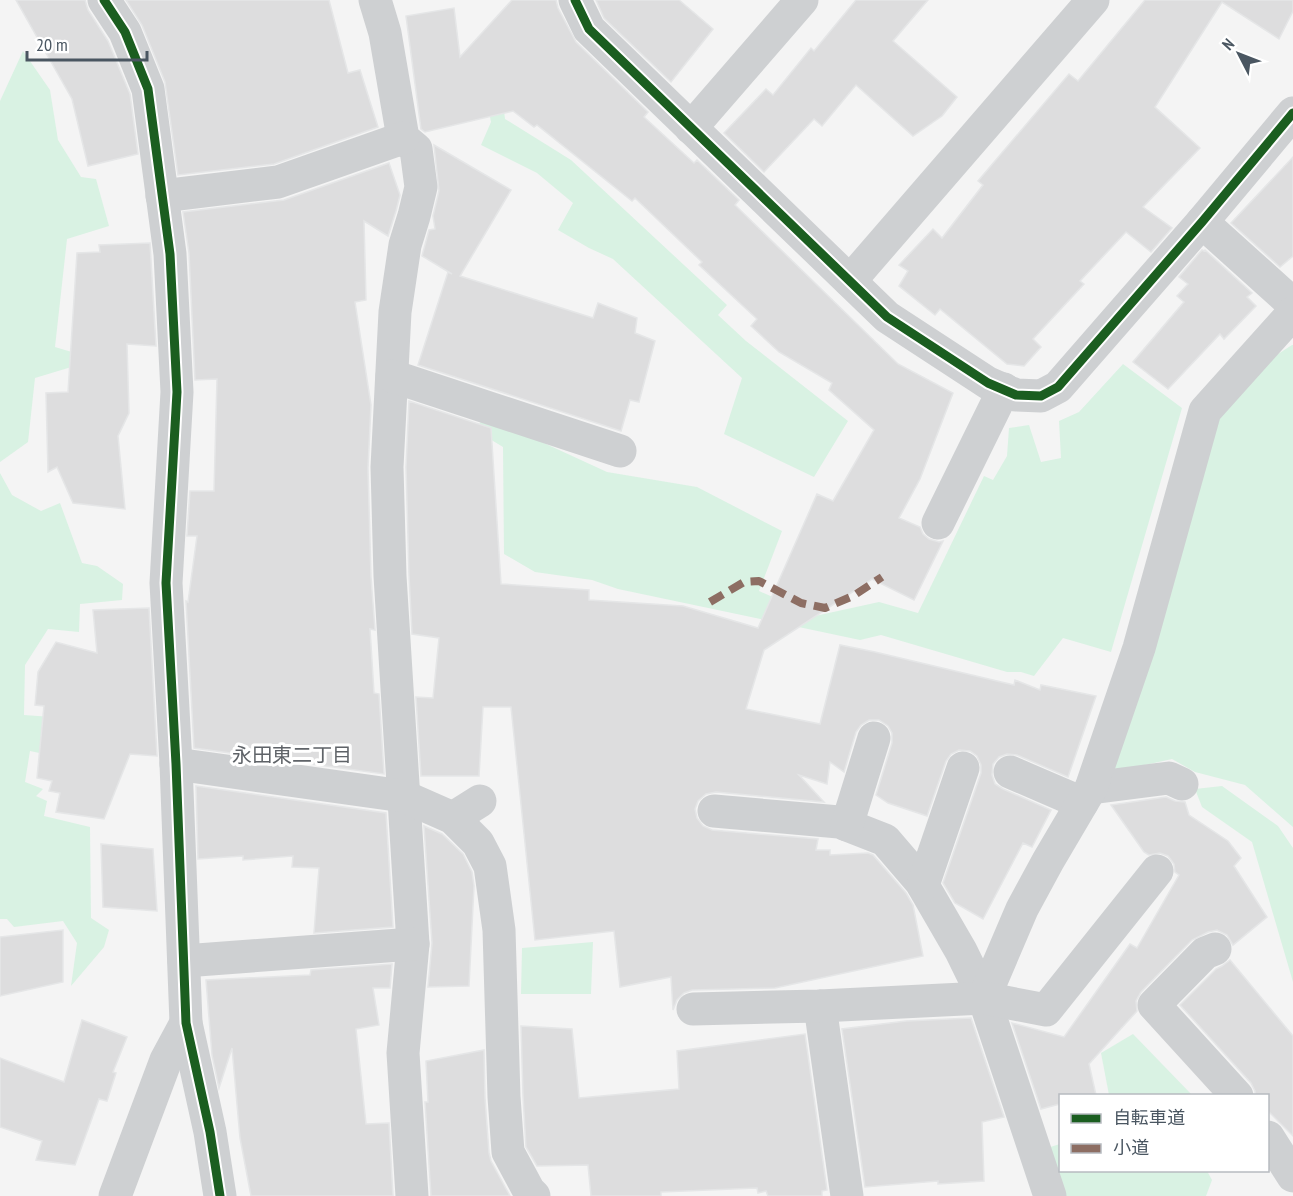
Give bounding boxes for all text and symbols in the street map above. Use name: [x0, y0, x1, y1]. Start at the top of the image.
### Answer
scale bar: [27, 24, 147, 62]
north arrow: [1209, 24, 1269, 84]
text: 20 m: [36, 33, 68, 56]
text: N: [1218, 34, 1238, 54]
district label: 永田東二丁目: [232, 742, 352, 768]
legend: [1059, 1094, 1269, 1172]
text: 自転車道: [1113, 1106, 1185, 1129]
text: 小道: [1113, 1136, 1149, 1159]

